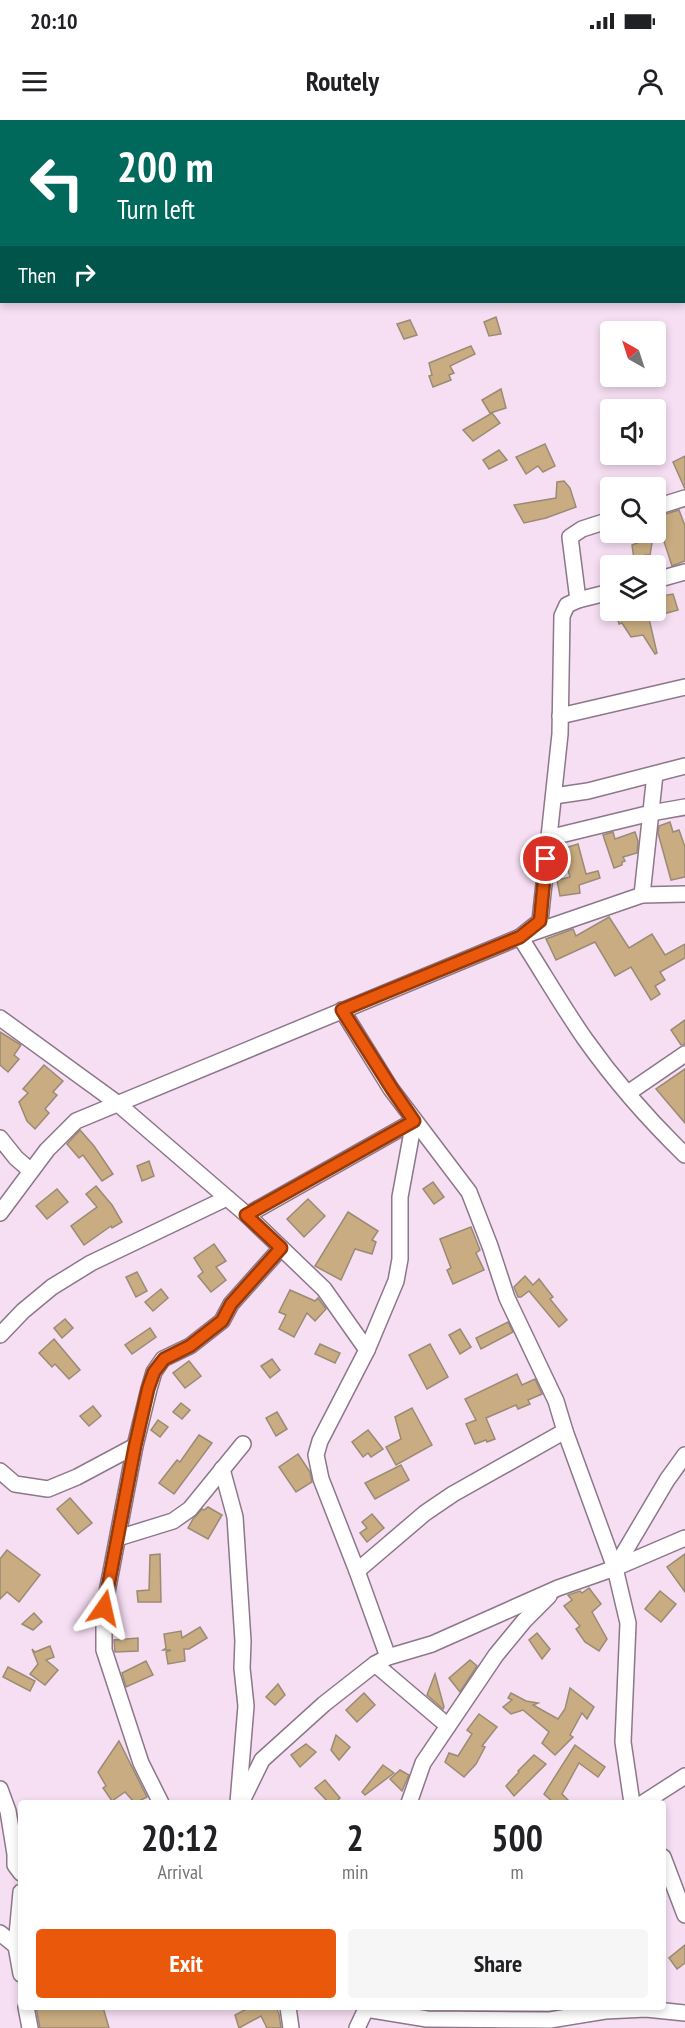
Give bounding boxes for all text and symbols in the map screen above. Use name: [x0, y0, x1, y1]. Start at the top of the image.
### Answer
text: 20:10: [30, 7, 78, 35]
text: Routely: [306, 64, 379, 98]
icon: menu: [18, 65, 51, 98]
icon: person: [634, 65, 667, 98]
text: 200 m: [117, 139, 214, 194]
icon: left: [18, 144, 96, 222]
text: Turn left: [117, 192, 195, 226]
icon: right: [68, 258, 101, 291]
text: Then: [18, 261, 56, 289]
north arrow: [600, 321, 666, 387]
map controls: [600, 321, 666, 621]
button: sound: [600, 399, 666, 465]
button: search: [600, 477, 666, 543]
button: layers: [600, 555, 666, 621]
pin: [520, 833, 571, 884]
icon: arrive: [529, 842, 562, 875]
position arrow: [72, 1576, 136, 1640]
text: 20:12: [141, 1814, 219, 1861]
text: 2: [346, 1814, 364, 1861]
text: 500: [491, 1814, 543, 1861]
text: Arrival: [157, 1859, 203, 1885]
text: min: [342, 1859, 368, 1885]
text: m: [511, 1859, 524, 1885]
button: Exit: [36, 1929, 336, 1998]
button: Share: [348, 1929, 648, 1998]

